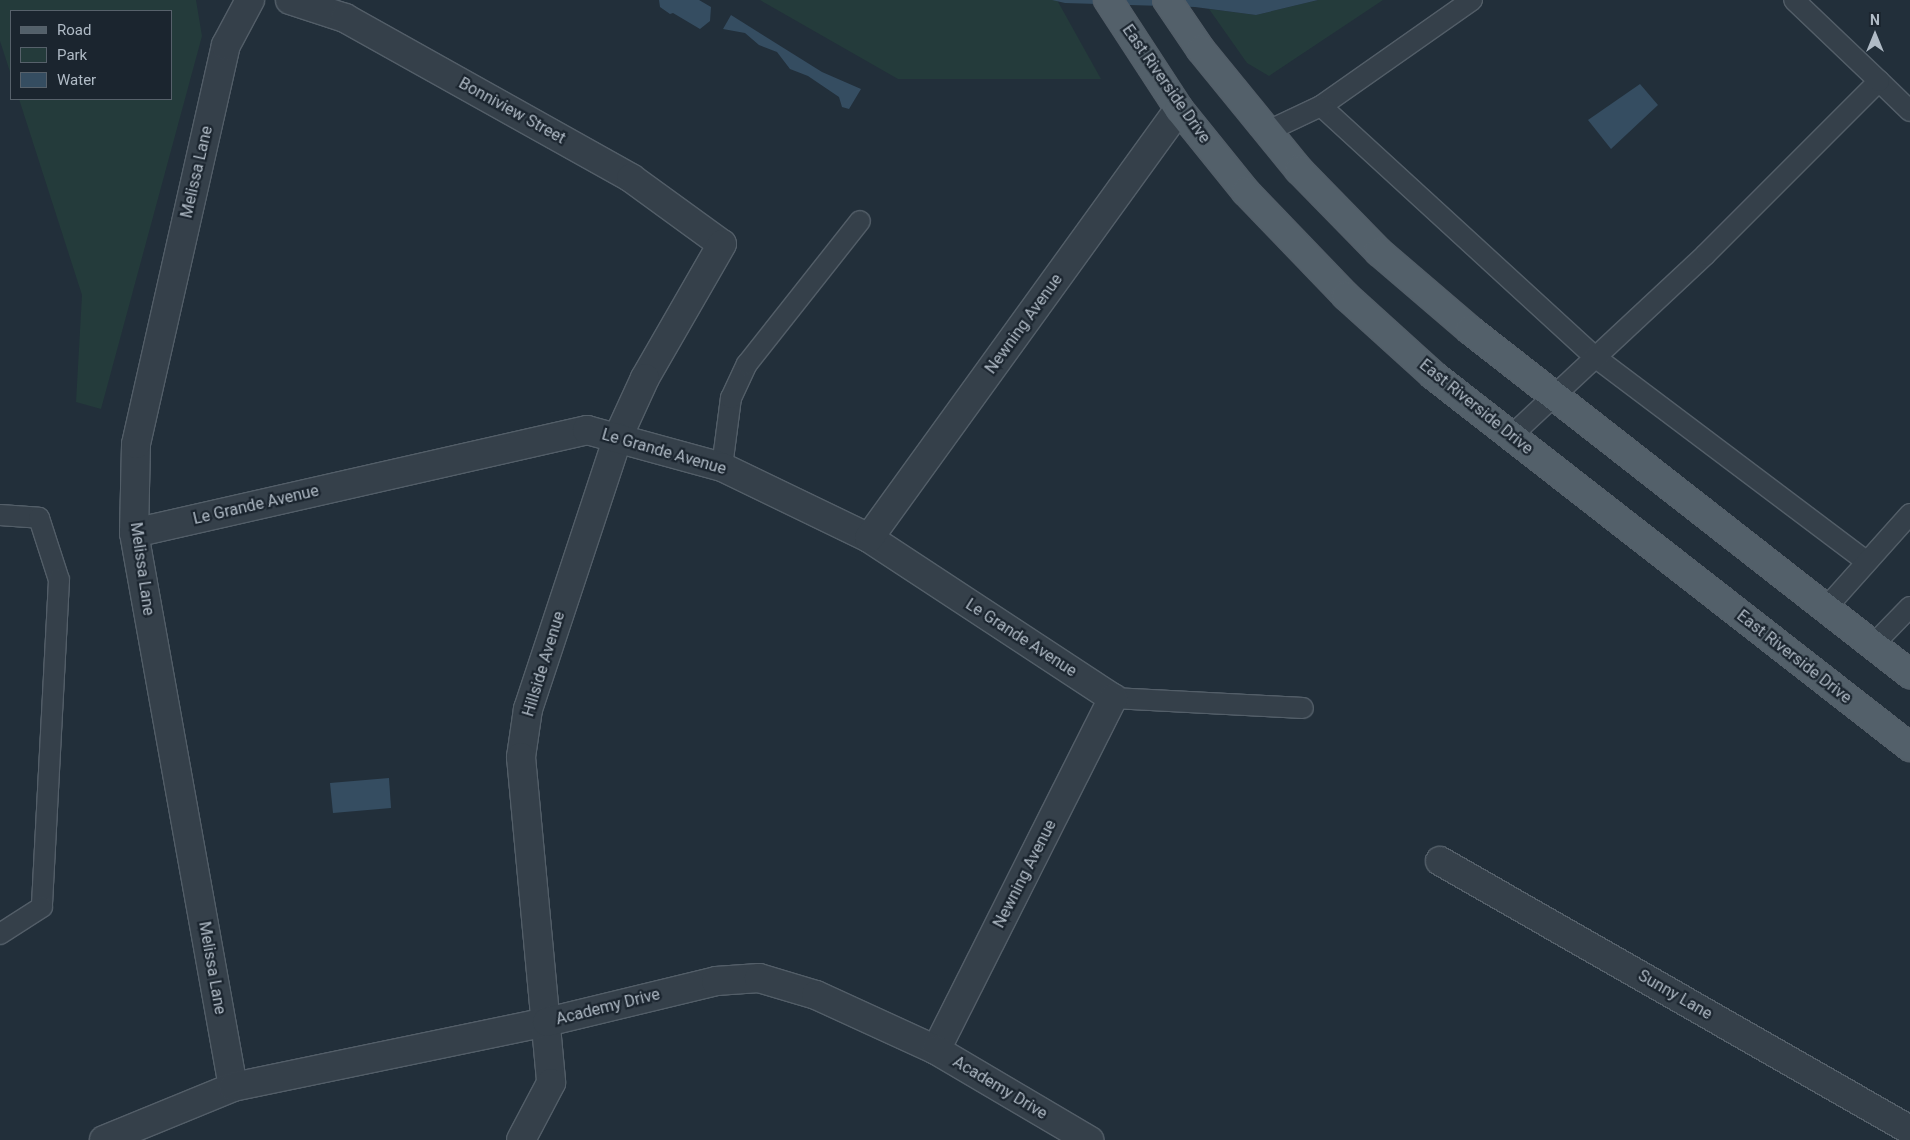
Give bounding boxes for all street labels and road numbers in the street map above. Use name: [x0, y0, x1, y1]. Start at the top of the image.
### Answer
street label: East Riverside Drive: [1118, 21, 1214, 147]
street label: Bonniview Street: [455, 74, 569, 148]
street label: Melissa Lane: [177, 124, 217, 220]
street label: Newning Avenue: [981, 270, 1067, 378]
street label: East Riverside Drive: [1416, 355, 1536, 459]
street label: Le Grande Avenue: [600, 425, 728, 479]
street label: Le Grande Avenue: [191, 481, 321, 529]
street label: Melissa Lane: [126, 521, 158, 617]
street label: Le Grande Avenue: [962, 595, 1080, 681]
street label: East Riverside Drive: [1733, 606, 1855, 708]
street label: Hillside Avenue: [519, 609, 569, 719]
street label: Newning Avenue: [989, 817, 1061, 931]
street label: Melissa Lane: [194, 920, 230, 1016]
street label: Sunny Lane: [1635, 966, 1715, 1024]
street label: Academy Drive: [554, 985, 662, 1029]
street label: Academy Drive: [949, 1052, 1051, 1124]

